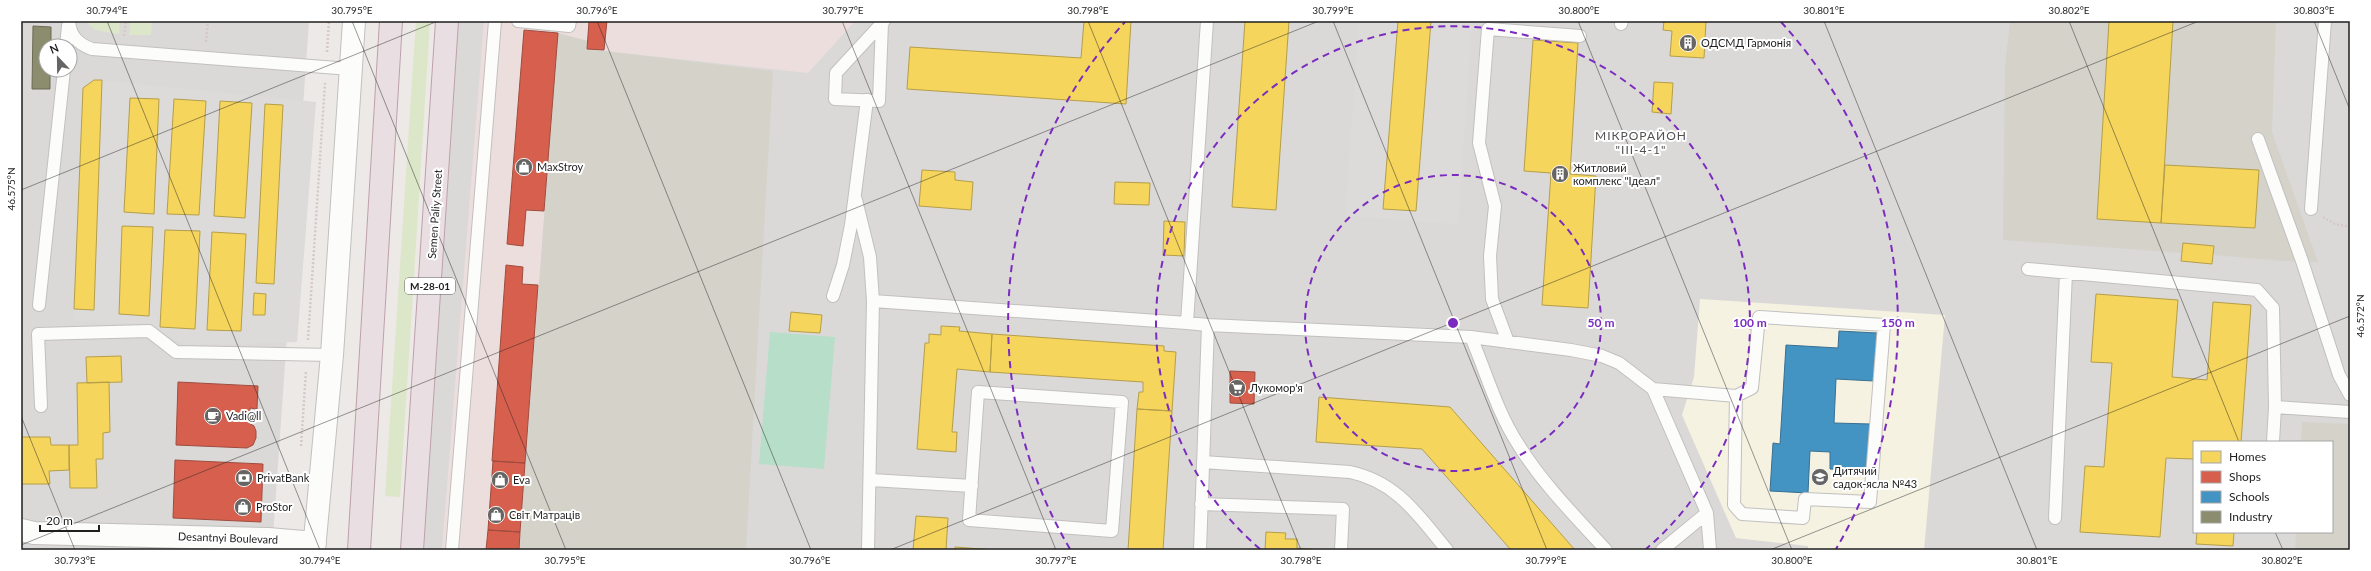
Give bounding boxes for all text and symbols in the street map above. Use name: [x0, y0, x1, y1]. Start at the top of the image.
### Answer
text: 30.794°E: [86, 4, 128, 16]
text: 30.795°E: [331, 4, 373, 16]
text: 30.796°E: [576, 4, 618, 16]
text: 30.797°E: [822, 4, 864, 16]
text: 30.798°E: [1067, 4, 1109, 16]
text: 30.799°E: [1312, 4, 1354, 16]
text: 30.800°E: [1558, 4, 1600, 16]
text: 30.801°E: [1803, 4, 1845, 16]
text: 30.802°E: [2048, 4, 2090, 16]
text: 30.803°E: [2293, 4, 2335, 16]
building icon: ОДСМД Гармонія: [1678, 33, 1698, 53]
place label: ОДСМД Гармонія: [1701, 36, 1791, 49]
north arrow: [38, 38, 78, 78]
text: N: [48, 41, 60, 56]
district label: МІКРОРАЙОН "ІІІ-4-1": [1595, 128, 1687, 157]
shop icon: MaxStroy: [514, 157, 534, 177]
place label: MaxStroy: [537, 160, 583, 173]
place label: Житловий комплекс "Ідеал": [1573, 161, 1660, 187]
building icon: Житловий комплекс "Ідеал": [1550, 164, 1570, 184]
text: 46.575°N: [5, 167, 17, 211]
street label: Semen Paliy Street: [425, 169, 444, 259]
road number: М-28-01: [405, 278, 455, 294]
text: 46.572°N: [2354, 294, 2366, 338]
text: 50 m: [1588, 315, 1614, 330]
text: 100 m: [1733, 315, 1767, 330]
text: 150 m: [1881, 315, 1915, 330]
centre of rings: [1446, 316, 1460, 330]
supermarket icon: Лукомор'я: [1227, 378, 1247, 398]
place label: Лукомор'я: [1249, 381, 1303, 394]
cafe icon: Vadi@ll: [203, 406, 223, 426]
place label: Vadi@ll: [226, 409, 261, 422]
legend: [2193, 441, 2333, 533]
text: Homes: [2229, 449, 2266, 464]
place label: Дитячий садок-ясла №43: [1833, 464, 1917, 490]
school or university icon: Дитячий садок-ясла №43: [1810, 467, 1830, 487]
bank icon: PrivatBank: [234, 468, 254, 488]
text: Shops: [2229, 469, 2261, 484]
shop icon: Eva: [490, 470, 510, 490]
place label: PrivatBank: [257, 471, 310, 484]
place label: Eva: [513, 473, 530, 486]
text: Schools: [2229, 489, 2270, 504]
shop icon: ProStor: [233, 497, 253, 517]
place label: ProStor: [256, 500, 292, 513]
shop icon: Світ Матраців: [486, 505, 506, 525]
scale bar: [40, 507, 99, 533]
place label: Світ Матраців: [509, 508, 580, 521]
text: Industry: [2229, 509, 2273, 524]
text: 20 m: [46, 513, 73, 528]
street label: Desantnyi Boulevard: [178, 529, 278, 546]
text: 30.793°E: [54, 554, 96, 566]
text: 30.794°E: [299, 554, 341, 566]
text: 30.795°E: [544, 554, 586, 566]
text: 30.796°E: [789, 554, 831, 566]
text: 30.797°E: [1035, 554, 1077, 566]
text: 30.798°E: [1280, 554, 1322, 566]
text: 30.799°E: [1525, 554, 1567, 566]
text: 30.800°E: [1771, 554, 1813, 566]
text: 30.801°E: [2016, 554, 2058, 566]
text: 30.802°E: [2261, 554, 2303, 566]

